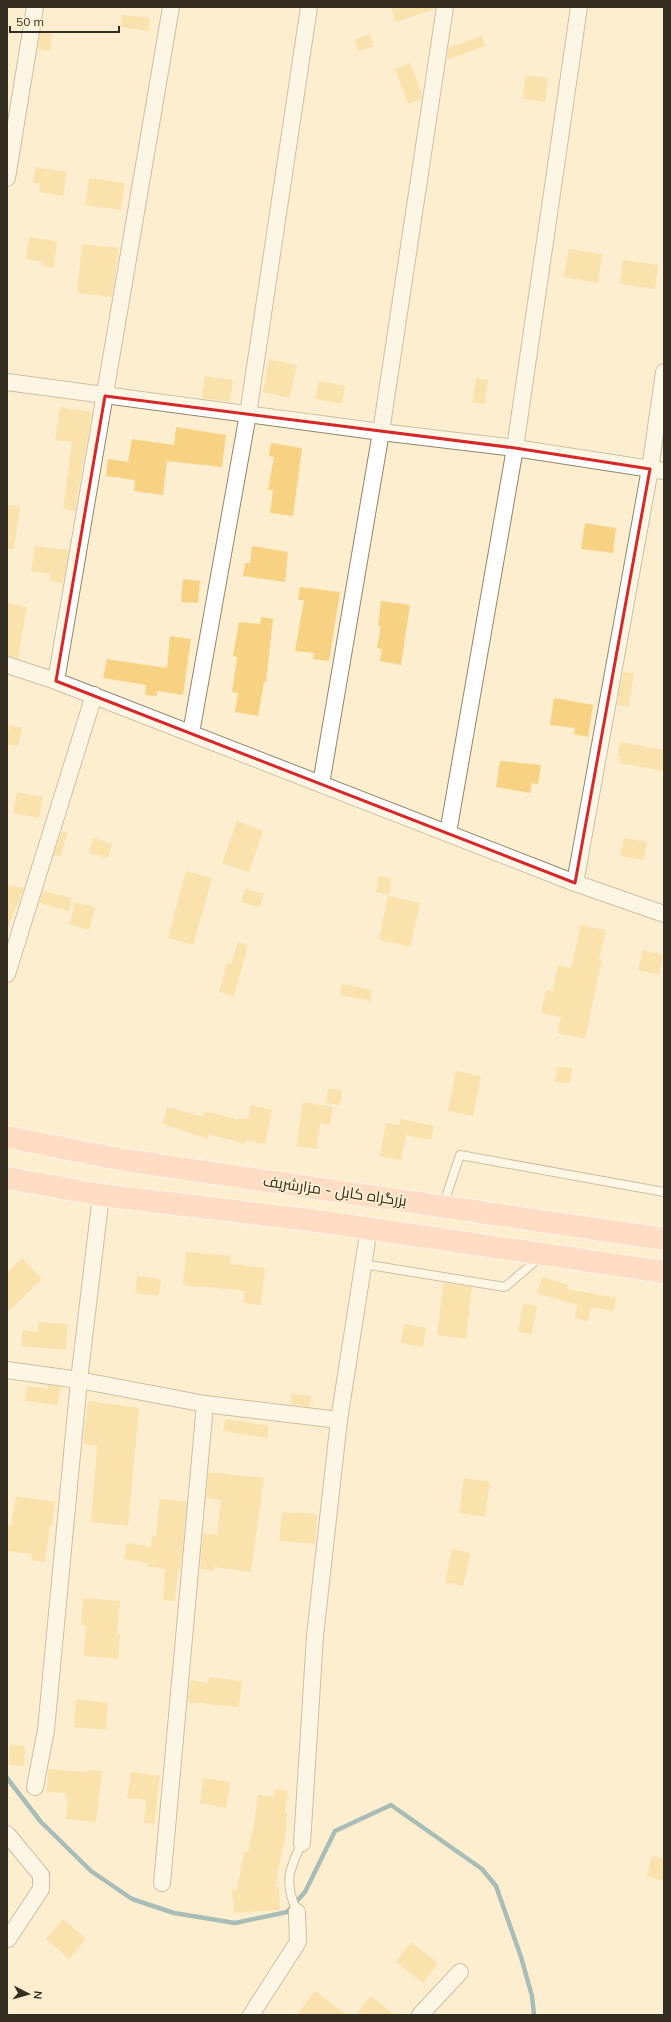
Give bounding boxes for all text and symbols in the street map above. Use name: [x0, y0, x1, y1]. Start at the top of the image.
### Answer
scale bar: [10, 8, 119, 34]
text: 50 m: [16, 14, 44, 29]
street label: بزرگراه کابل - مزارشریف: [262, 1171, 408, 1211]
north arrow: [8, 1974, 48, 2014]
text: N: [31, 1990, 45, 2000]

